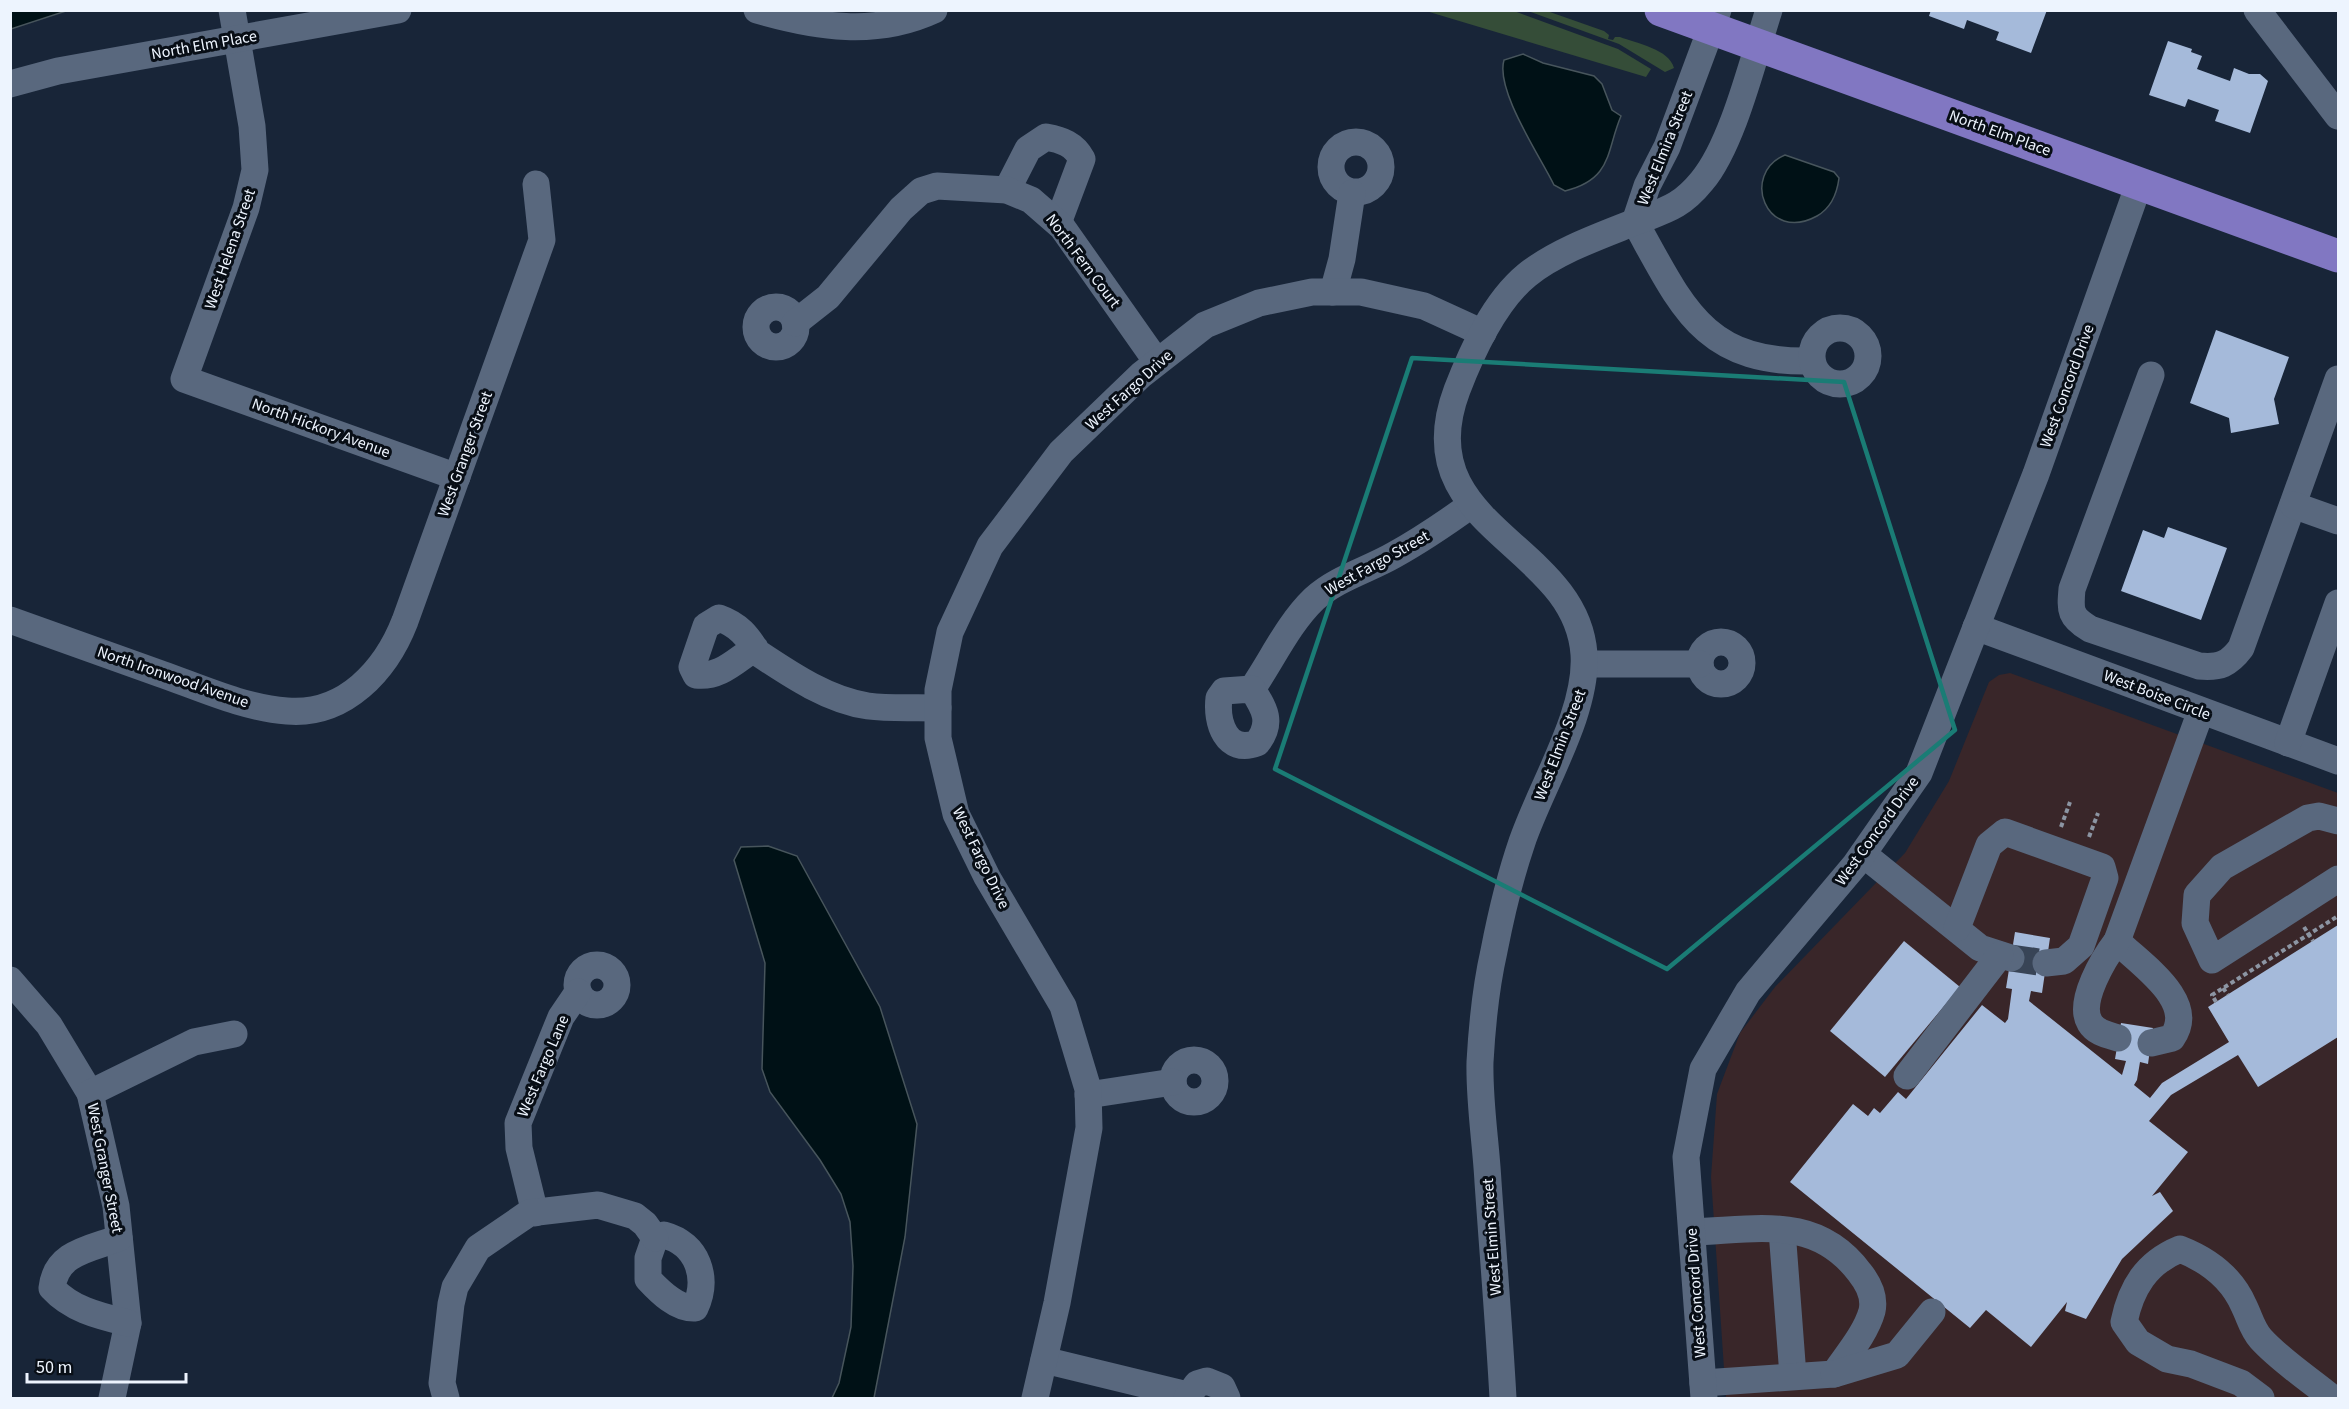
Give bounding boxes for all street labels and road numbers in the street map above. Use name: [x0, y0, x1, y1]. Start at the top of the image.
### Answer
street label: North Elm Place: [149, 25, 259, 65]
street label: West Elmira Street: [1632, 87, 1698, 209]
street label: North Elm Place: [1946, 104, 2054, 162]
street label: West Helena Street: [199, 185, 261, 312]
street label: North Fern Court: [1040, 209, 1126, 313]
street label: West Concord Drive: [2034, 321, 2100, 451]
street label: West Fargo Drive: [1080, 345, 1178, 435]
street label: West Granger Street: [432, 388, 498, 520]
street label: North Hickory Avenue: [249, 393, 393, 463]
street label: West Fargo Street: [1321, 525, 1434, 601]
street label: North Ironwood Avenue: [94, 641, 252, 713]
street label: West Boise Circle: [2100, 664, 2214, 726]
street label: West Elmin Street: [1529, 686, 1591, 804]
street label: West Concord Drive: [1830, 772, 1924, 890]
street label: West Fargo Drive: [947, 803, 1015, 913]
street label: West Fargo Lane: [512, 1012, 574, 1120]
street label: West Granger Street: [82, 1101, 129, 1235]
street label: West Elmin Street: [1477, 1177, 1507, 1296]
street label: West Concord Drive: [1680, 1227, 1712, 1359]

